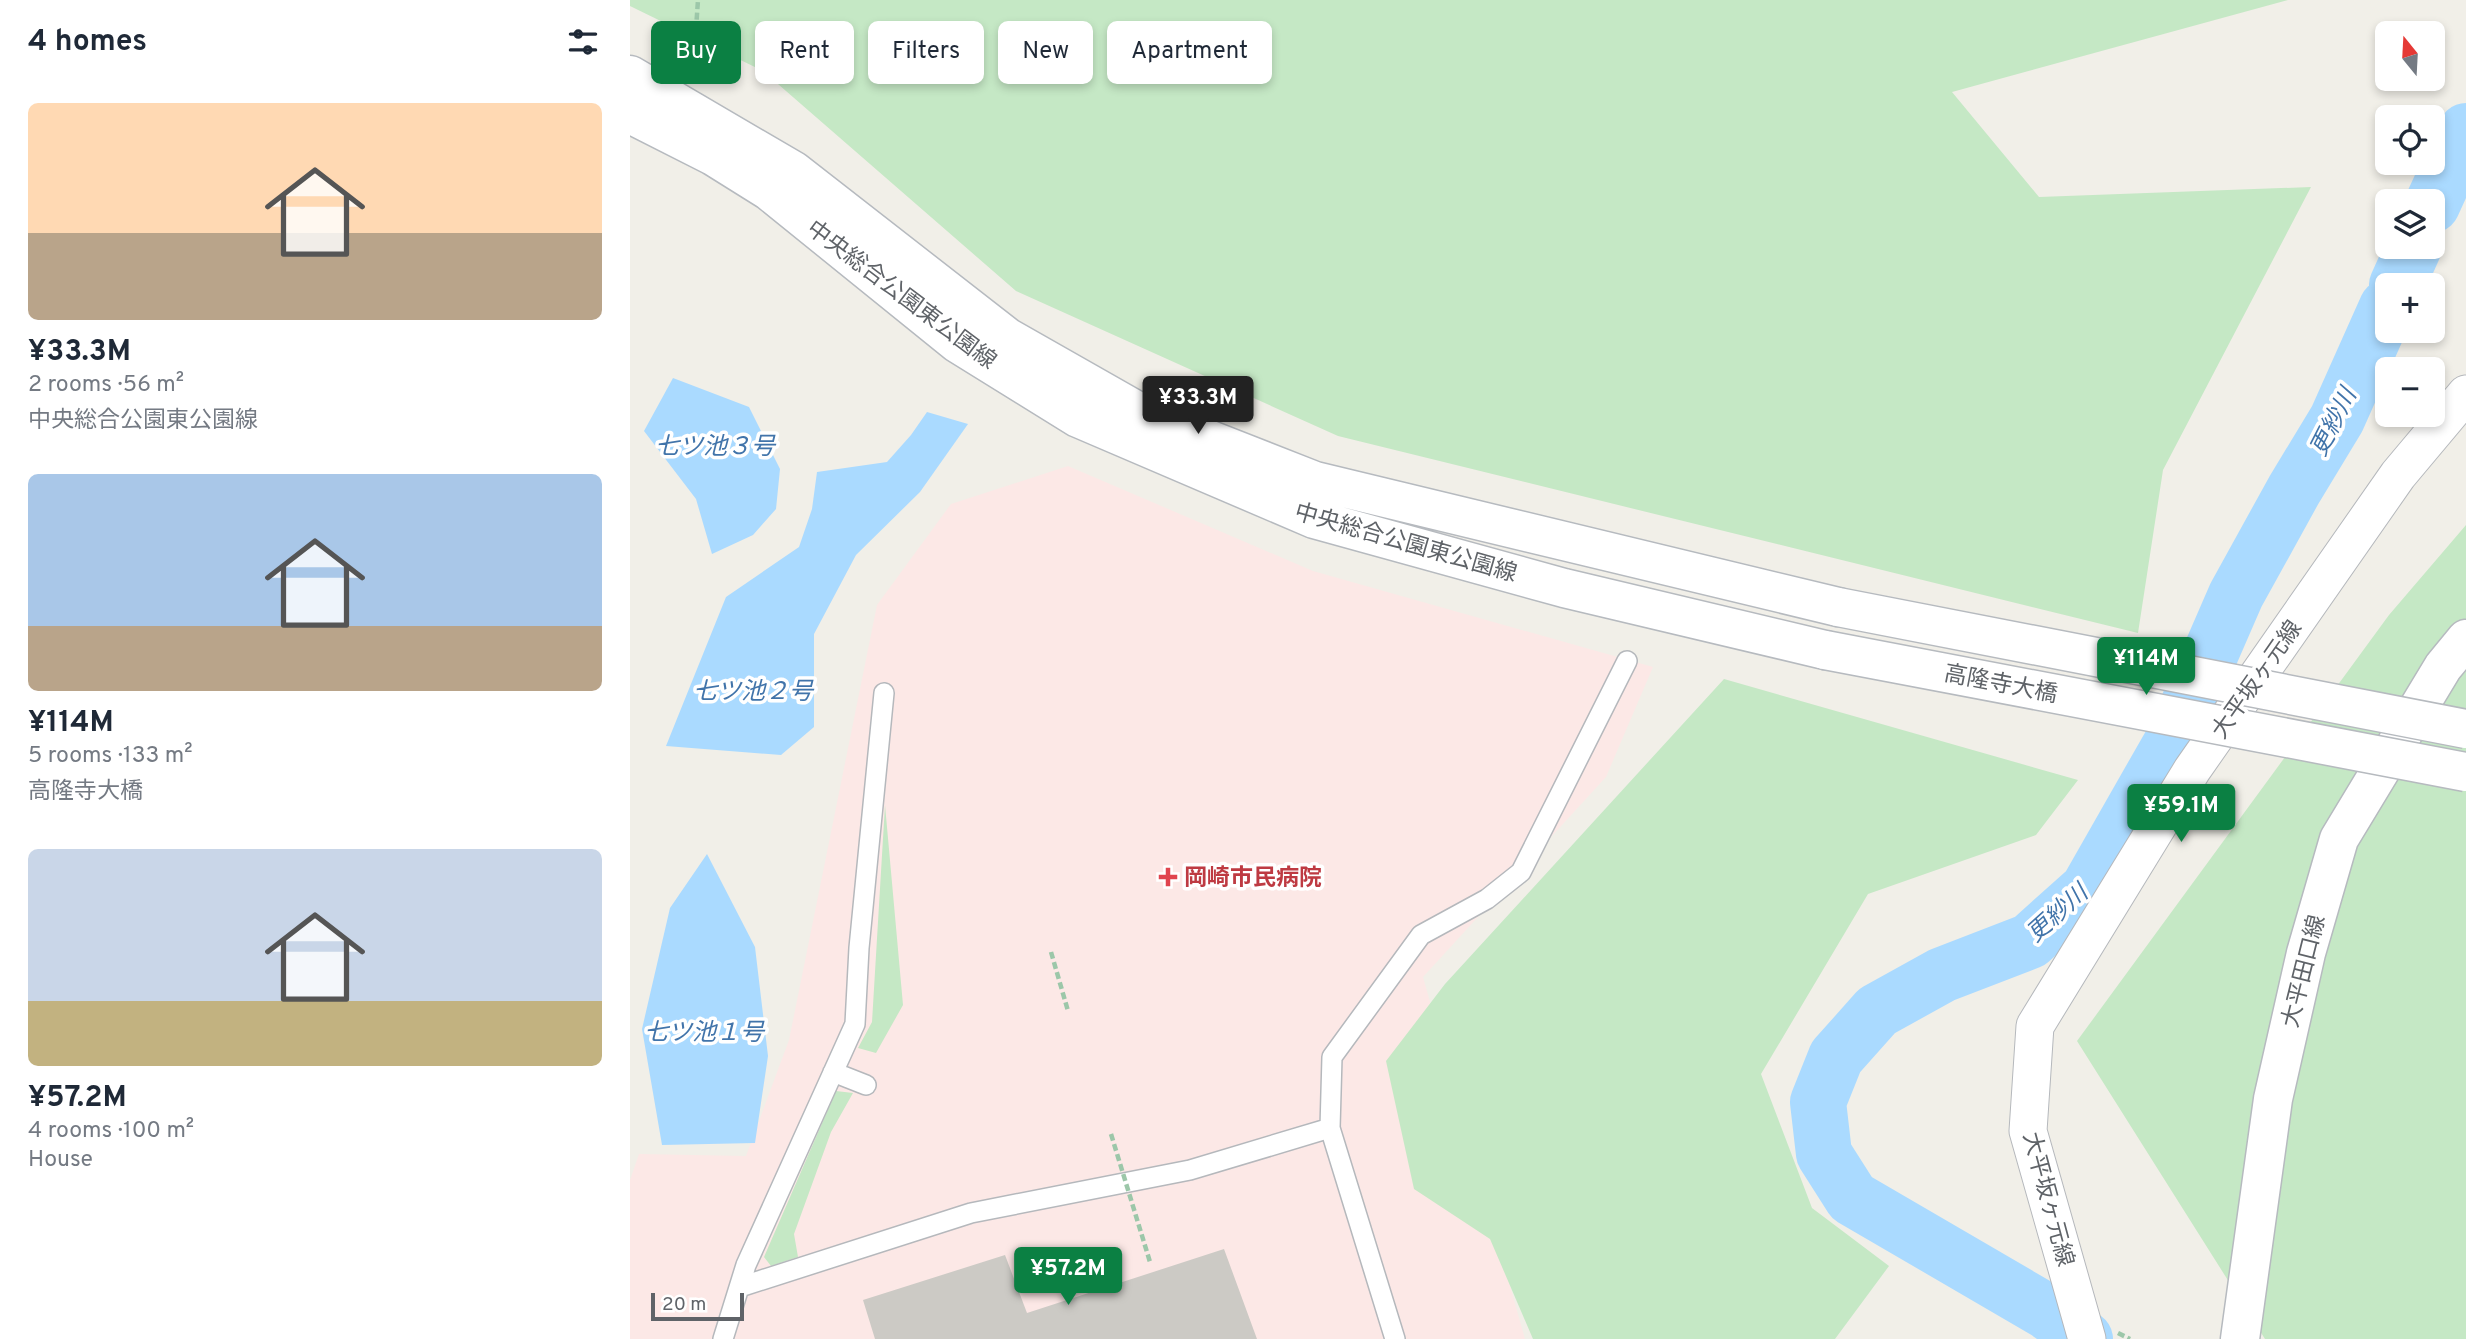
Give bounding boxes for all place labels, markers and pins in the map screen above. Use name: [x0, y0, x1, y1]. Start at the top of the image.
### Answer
pin: ¥33.3M: [1141, 376, 1255, 436]
pin: ¥114M: [2097, 638, 2195, 697]
pin: ¥59.1M: [2124, 784, 2238, 844]
place label: 岡崎市民病院: [1184, 865, 1322, 894]
marker: 岡崎市民病院: [1158, 867, 1178, 887]
pin: ¥57.2M: [1011, 1248, 1125, 1307]

